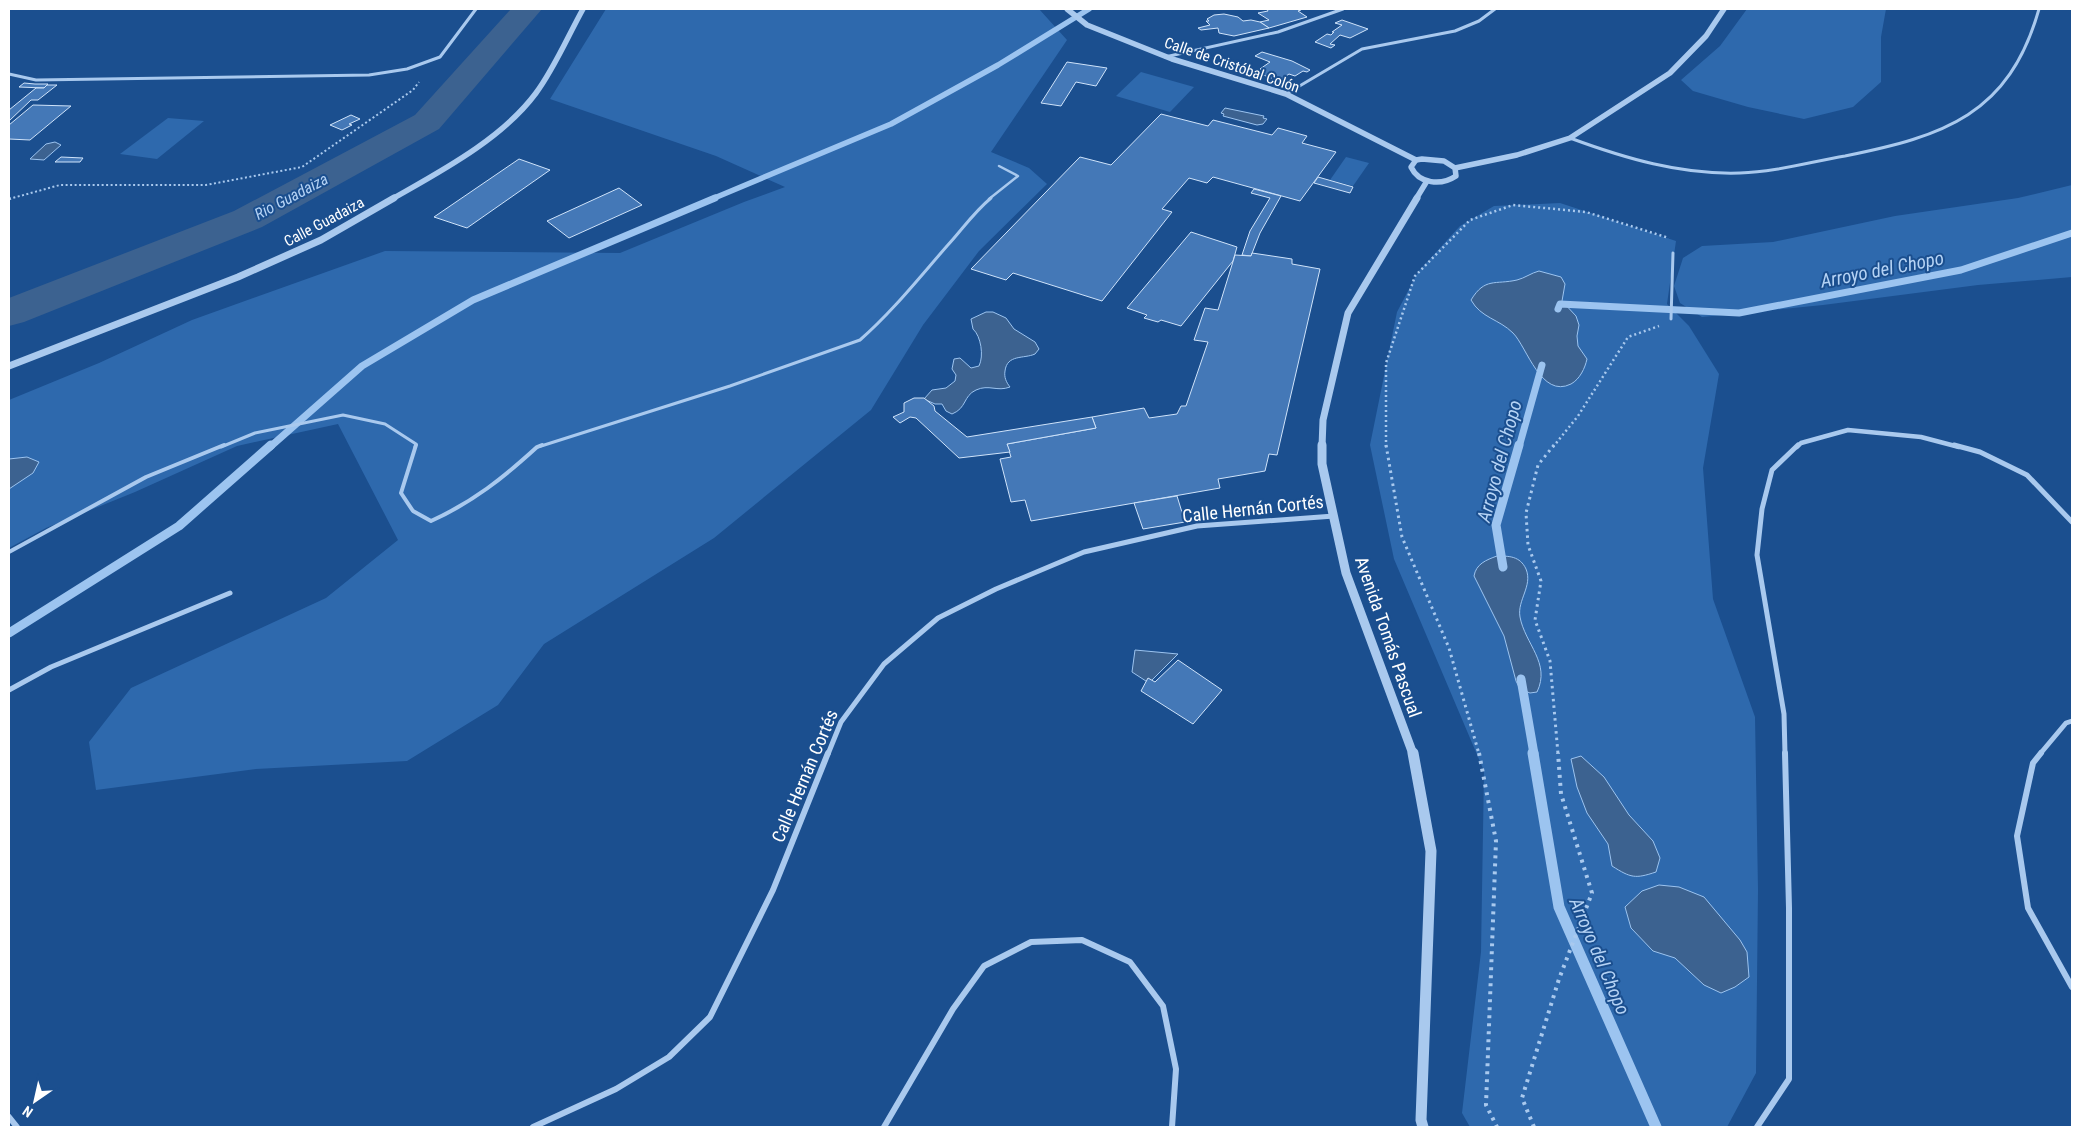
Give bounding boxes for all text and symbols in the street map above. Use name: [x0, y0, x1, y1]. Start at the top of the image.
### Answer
street label: Calle de Cristóbal Colón: [1162, 33, 1302, 97]
water label: Rio Guadaiza: [251, 169, 331, 224]
street label: Calle Guadaiza: [281, 193, 367, 251]
water label: Arroyo del Chopo: [1817, 246, 1946, 293]
water label: Arroyo del Chopo: [1472, 398, 1527, 526]
street label: Calle Hernán Cortés: [1181, 491, 1325, 526]
street label: Avenida Tomás Pascual: [1351, 554, 1426, 720]
street label: Calle Hernán Cortés: [767, 706, 842, 845]
water label: Arroyo del Chopo: [1564, 893, 1635, 1018]
north arrow: [10, 1076, 60, 1126]
text: N: [20, 1103, 36, 1121]

